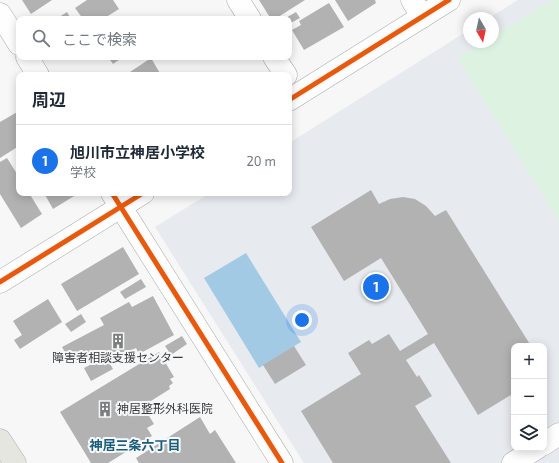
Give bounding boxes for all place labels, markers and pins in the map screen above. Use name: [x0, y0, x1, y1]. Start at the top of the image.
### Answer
pin: 1: [363, 272, 389, 302]
building icon: 障害者相談支援センター: [109, 332, 127, 350]
place label: 障害者相談支援センター: [52, 350, 184, 364]
building icon: 神居整形外科医院: [96, 400, 114, 418]
place label: 神居整形外科医院: [117, 401, 213, 415]

